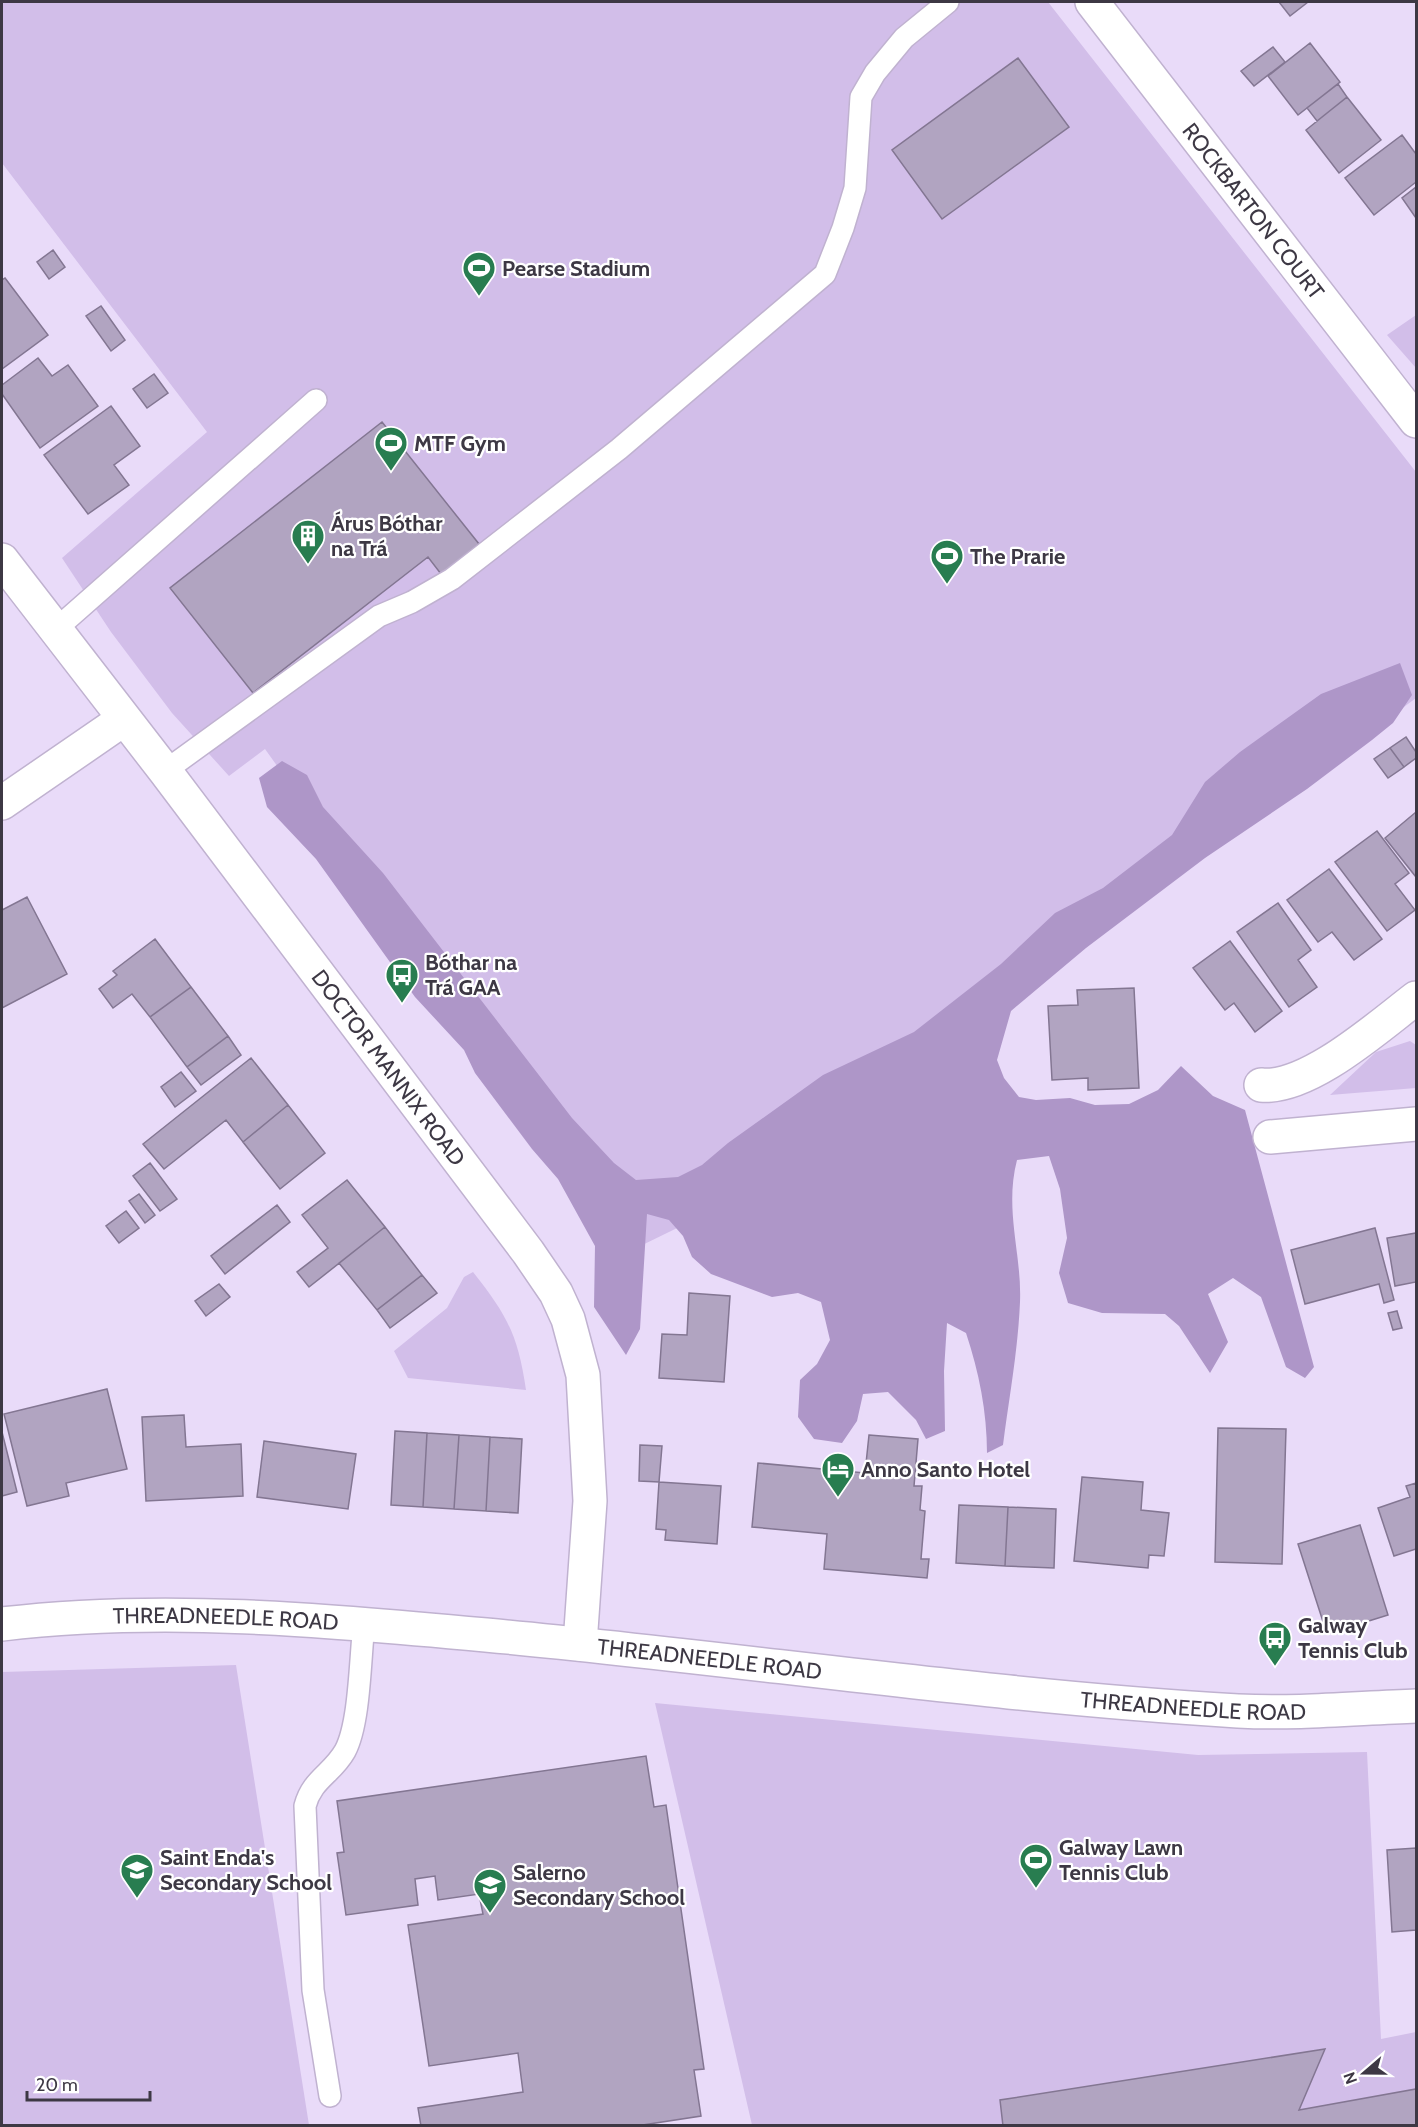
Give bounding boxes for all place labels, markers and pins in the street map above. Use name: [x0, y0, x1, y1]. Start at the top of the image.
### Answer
sports icon: Pearse Stadium: [461, 250, 497, 297]
place label: Pearse Stadium: [502, 255, 650, 282]
sports icon: MTF Gym: [373, 425, 409, 472]
place label: MTF Gym: [414, 430, 506, 457]
place label: Árus Bóthar na Trá: [331, 510, 443, 562]
building icon: Árus Bóthar na Trá: [290, 518, 326, 565]
sports icon: The Prarie: [929, 538, 965, 585]
place label: The Prarie: [970, 543, 1065, 570]
place label: Bóthar na Trá GAA: [425, 949, 517, 1001]
bus stop icon: Bóthar na Trá GAA: [384, 957, 420, 1004]
hotel icon: Anno Santo Hotel: [820, 1451, 856, 1498]
place label: Anno Santo Hotel: [861, 1456, 1030, 1483]
place label: Galway Tennis Club: [1298, 1612, 1408, 1664]
bus stop icon: Galway Tennis Club: [1257, 1620, 1293, 1667]
place label: Galway Lawn Tennis Club: [1059, 1834, 1183, 1886]
sports icon: Galway Lawn Tennis Club: [1018, 1842, 1054, 1889]
place label: Saint Enda's Secondary School: [160, 1844, 332, 1896]
school or university icon: Saint Enda's Secondary School: [119, 1852, 155, 1899]
place label: Salerno Secondary School: [513, 1859, 685, 1911]
school or university icon: Salerno Secondary School: [472, 1867, 508, 1914]

